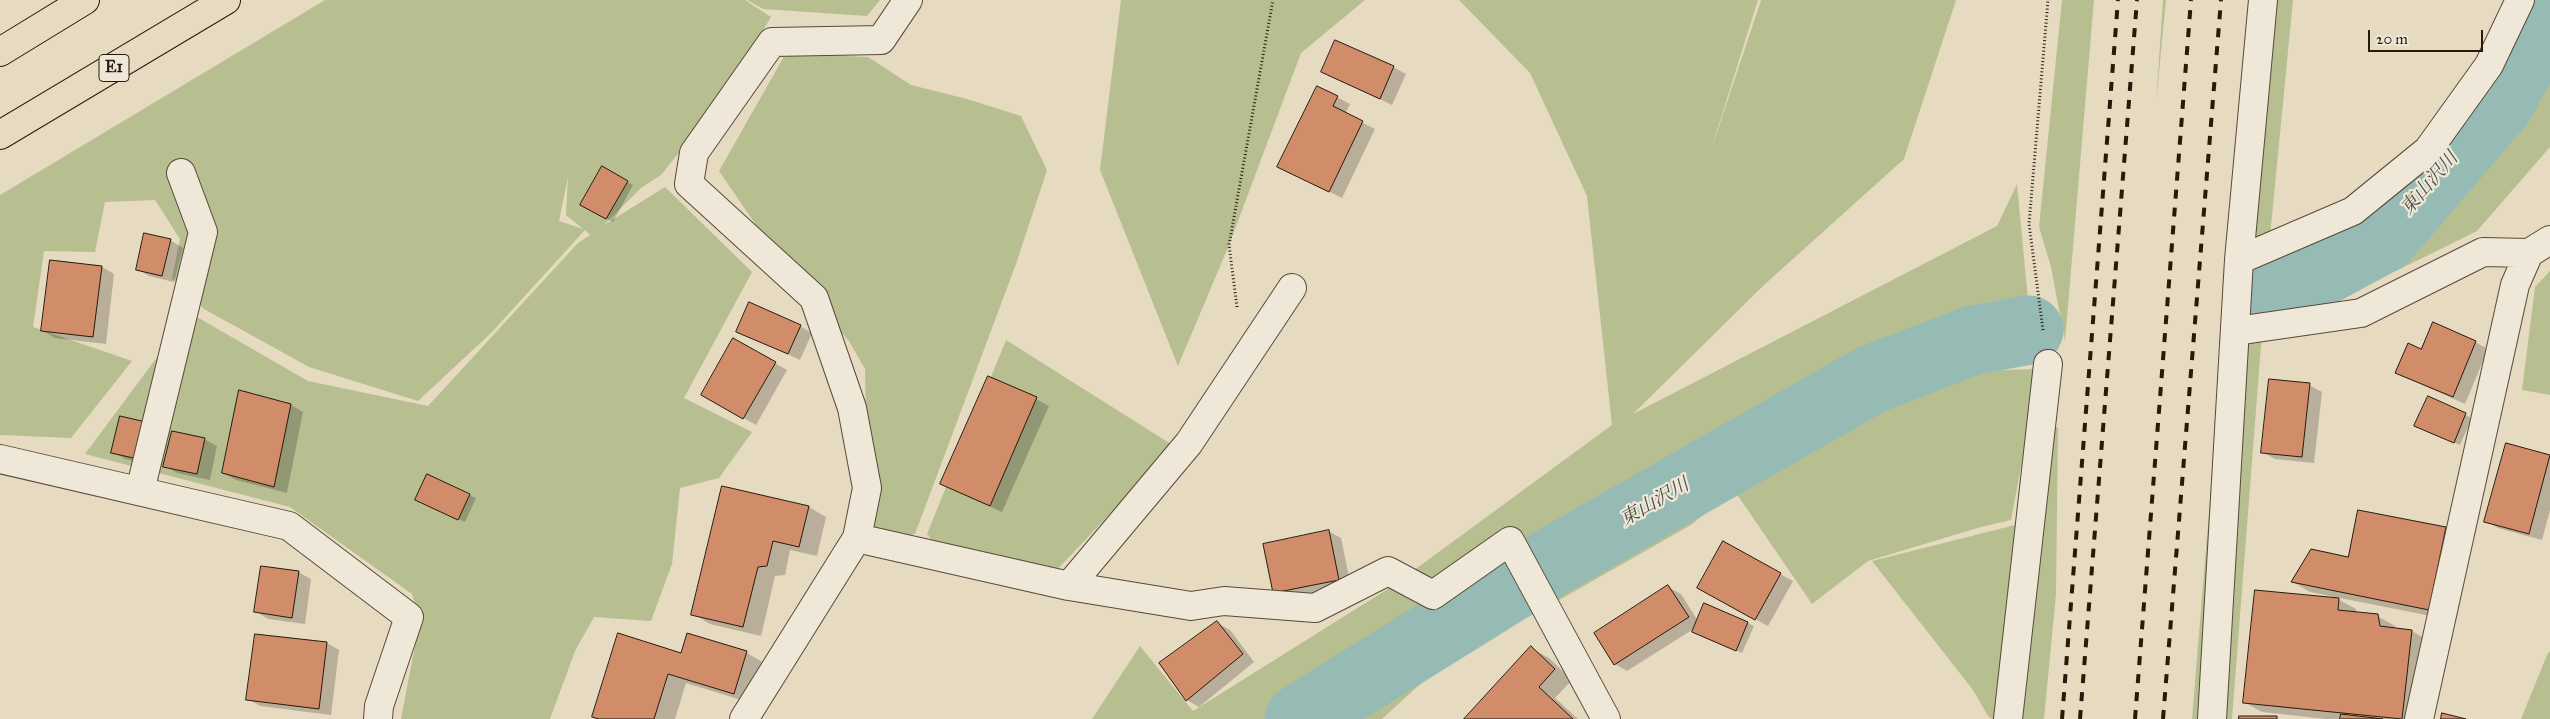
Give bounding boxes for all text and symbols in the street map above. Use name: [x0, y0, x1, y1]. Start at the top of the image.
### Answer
scale bar: [2370, 20, 2485, 52]
text: 20 m: [2376, 30, 2408, 48]
road number: E1: [99, 54, 129, 82]
water label: 東山沢川: [2396, 148, 2464, 220]
water label: 東山沢川: [1616, 474, 1694, 532]

